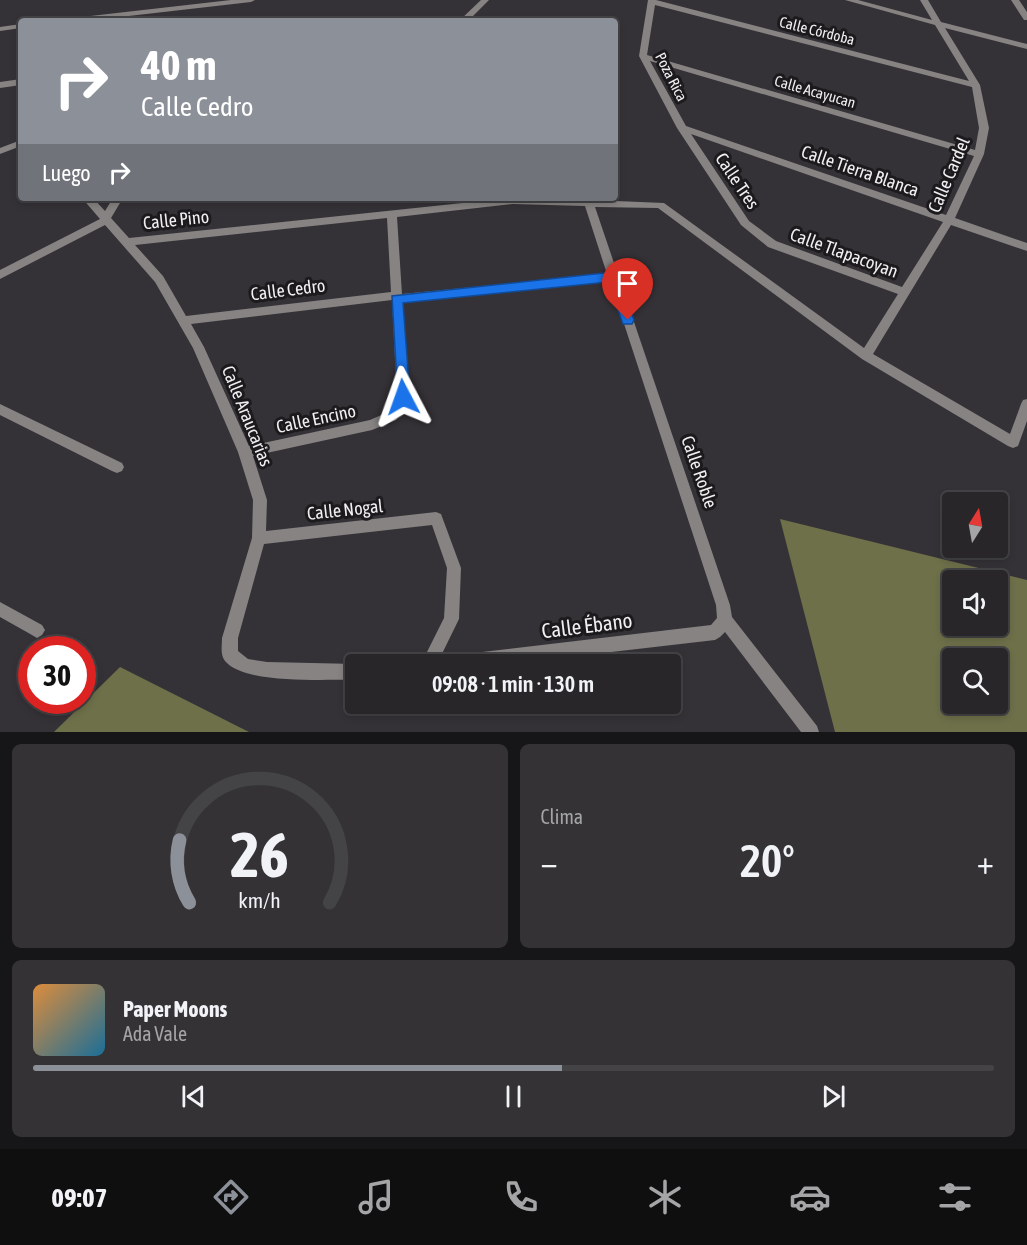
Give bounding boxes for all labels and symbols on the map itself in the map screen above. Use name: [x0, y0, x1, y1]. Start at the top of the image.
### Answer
street label: Calle Córdoba: [778, 13, 856, 48]
street label: Poza Rica: [652, 50, 691, 104]
street label: Calle Acayucan: [773, 72, 858, 111]
street label: Calle Cardel: [923, 134, 974, 216]
street label: Calle Tierra Blanca: [799, 141, 922, 200]
street label: Calle Tres: [711, 149, 764, 213]
street label: Calle Pino: [142, 206, 210, 233]
street label: Calle Tlapacoyan: [787, 223, 901, 282]
pin: [602, 258, 653, 320]
street label: Calle Cedro: [249, 275, 326, 304]
street label: Calle Araucarias: [218, 362, 277, 469]
position arrow: [371, 365, 435, 429]
street label: Calle Encino: [274, 400, 358, 437]
street label: Calle Roble: [677, 433, 722, 511]
north arrow: [942, 492, 1008, 558]
street label: Calle Nogal: [306, 495, 384, 524]
street label: Calle Ébano: [540, 608, 634, 642]
speed limit sign: 30: [18, 636, 96, 714]

